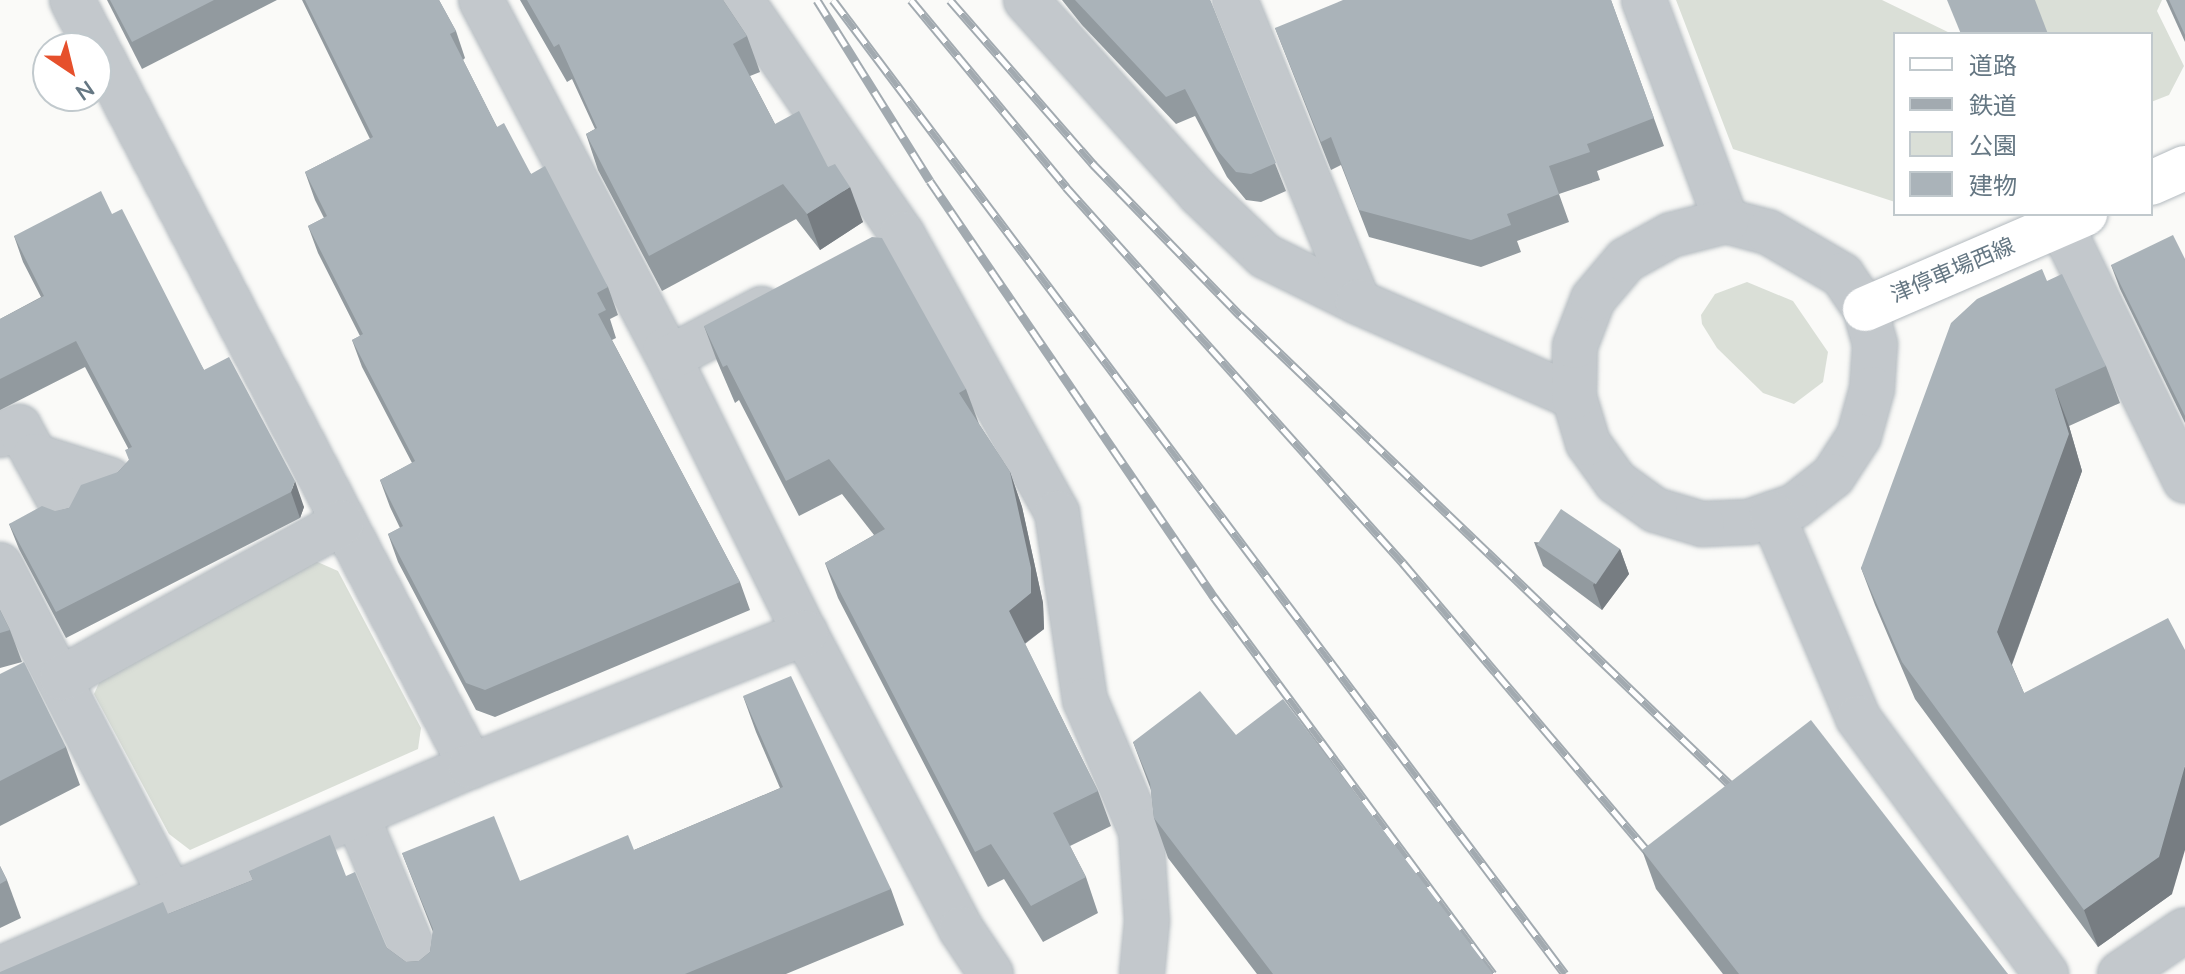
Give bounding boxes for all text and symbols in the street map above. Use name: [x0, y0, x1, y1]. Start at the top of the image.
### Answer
north arrow: [32, 32, 112, 112]
legend: [1893, 32, 2153, 216]
text: 道路: [1969, 50, 2017, 82]
text: N: [69, 73, 100, 107]
text: 鉄道: [1969, 90, 2017, 122]
text: 公園: [1969, 130, 2017, 162]
text: 建物: [1969, 170, 2017, 202]
street label: 津停車場西線: [1887, 233, 2019, 309]

